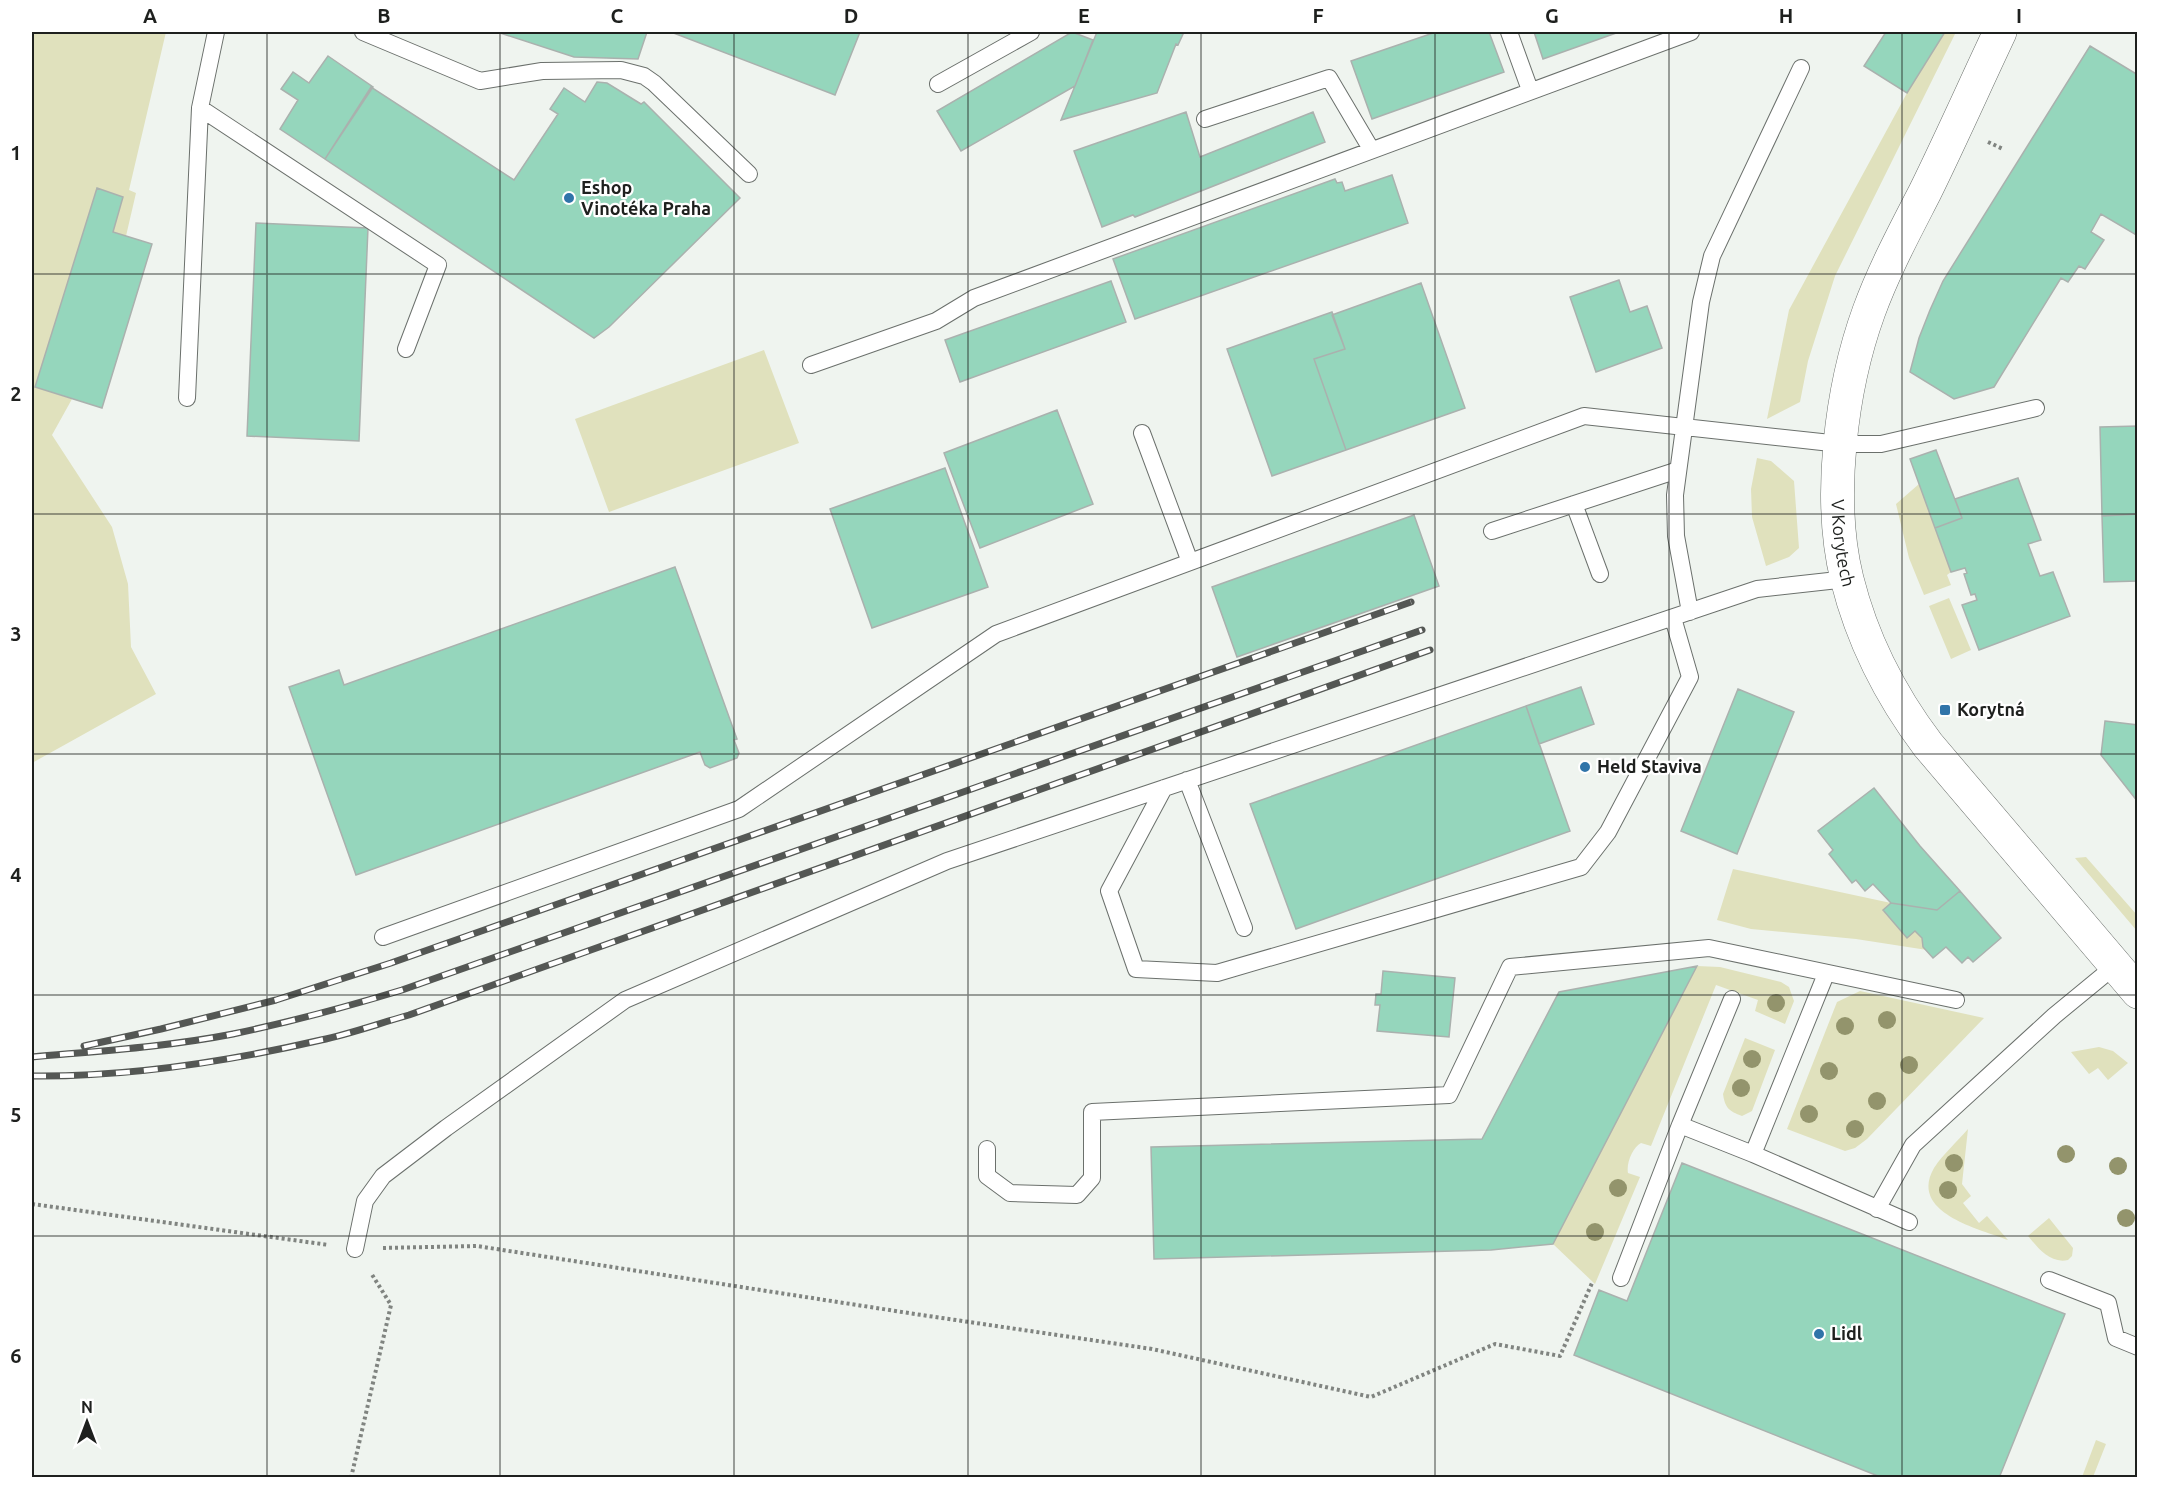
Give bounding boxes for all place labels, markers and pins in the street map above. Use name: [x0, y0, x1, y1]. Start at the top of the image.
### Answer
place label: Eshop Vinotéka Praha: [581, 177, 711, 218]
marker: Eshop Vinotéka Praha: [562, 191, 576, 205]
place label: Korytná: [1957, 699, 2025, 719]
marker: Korytná: [1938, 703, 1952, 717]
place label: Held Staviva: [1597, 756, 1702, 776]
marker: Held Staviva: [1578, 760, 1592, 774]
place label: Lidl: [1831, 1323, 1863, 1343]
marker: Lidl: [1812, 1327, 1826, 1341]

